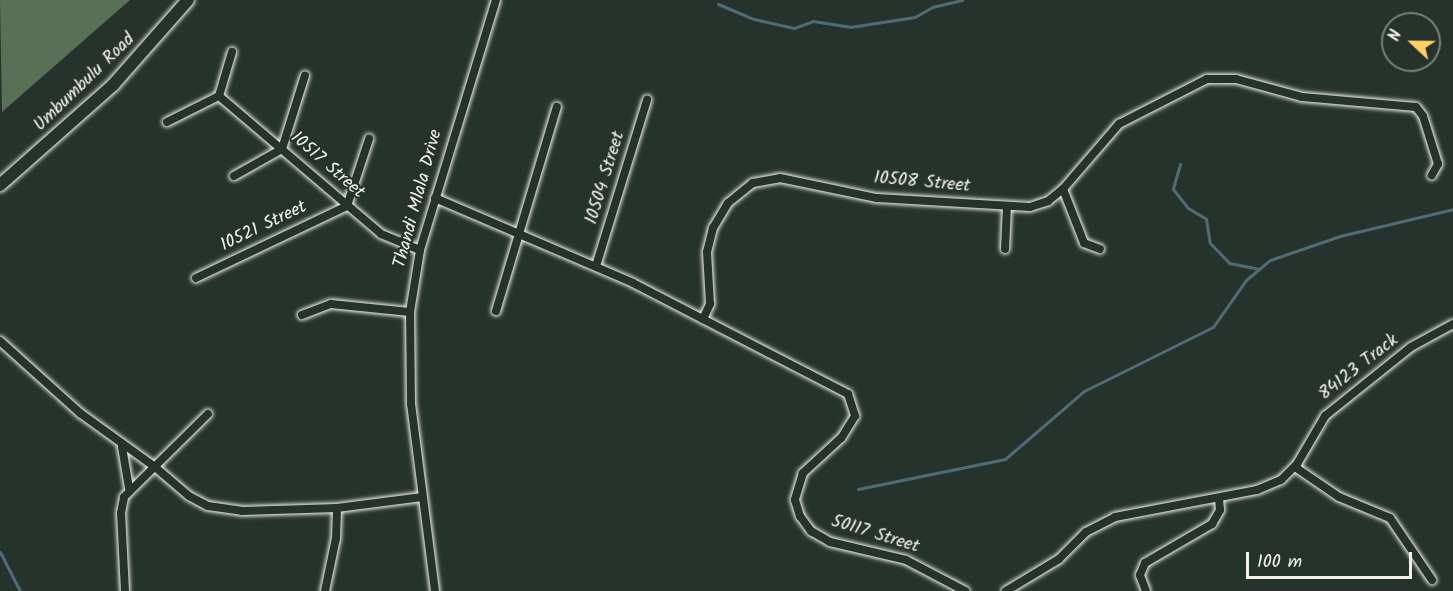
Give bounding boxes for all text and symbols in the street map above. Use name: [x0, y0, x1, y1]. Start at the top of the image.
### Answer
north arrow: [1381, 12, 1441, 72]
text: N: [1382, 26, 1409, 45]
street label: Umbumbulu Road: [30, 29, 140, 137]
street label: Thandi Mlala Drive: [390, 127, 448, 271]
street label: 10517 Street: [286, 128, 368, 204]
street label: 10504 Street: [582, 129, 630, 227]
street label: 10508 Street: [873, 168, 971, 198]
street label: 10521 Street: [217, 197, 311, 257]
street label: 84123 Track: [1315, 330, 1403, 406]
street label: 50117 Street: [828, 511, 922, 559]
scale bar: [1249, 540, 1416, 578]
text: 100 m: [1257, 548, 1302, 577]

